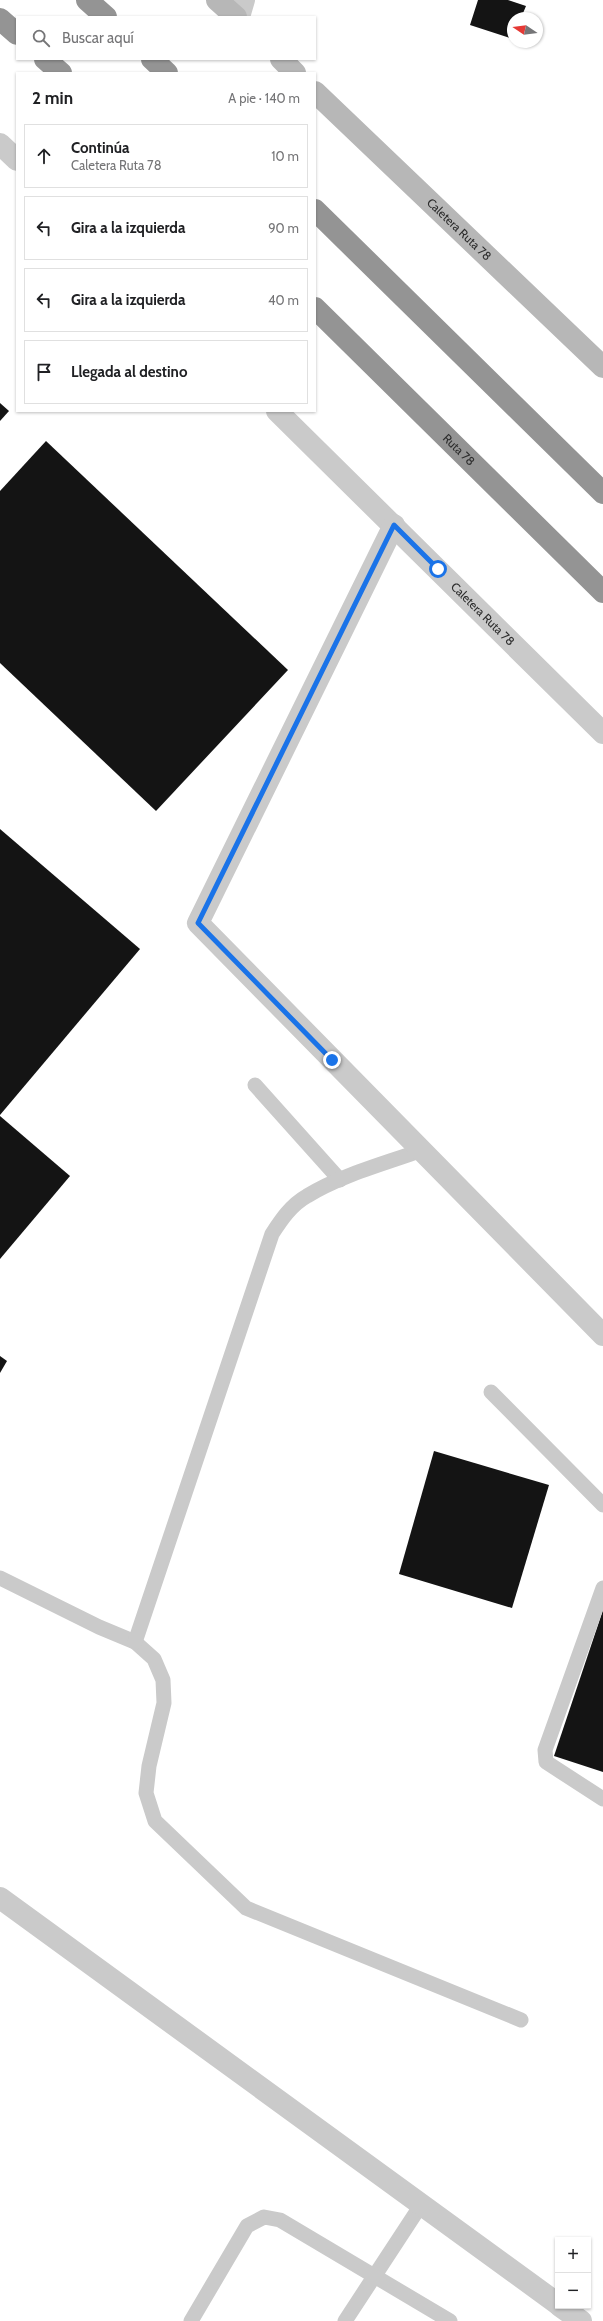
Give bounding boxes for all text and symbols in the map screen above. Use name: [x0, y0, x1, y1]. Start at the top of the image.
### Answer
north arrow: [507, 12, 543, 48]
search box: [16, 16, 316, 60]
icon: search: [30, 27, 52, 49]
text: Buscar aquí: [62, 29, 134, 47]
text: 2 min: [32, 88, 73, 108]
text: A pie · 140 m: [228, 90, 300, 106]
text: Continúa: [71, 139, 129, 157]
icon: ahead: [33, 145, 55, 167]
text: 10 m: [271, 148, 299, 164]
text: Caletera Ruta 78: [71, 157, 162, 173]
street label: Caletera Ruta 78: [424, 195, 495, 263]
icon: left: [33, 217, 55, 239]
text: Gira a la izquierda: [71, 219, 185, 237]
text: 90 m: [268, 220, 299, 236]
icon: left: [33, 289, 55, 311]
text: Gira a la izquierda: [71, 291, 185, 309]
text: 40 m: [268, 292, 299, 308]
icon: arrive: [33, 361, 55, 383]
text: Llegada al destino: [71, 363, 187, 381]
street label: Ruta 78: [440, 430, 478, 469]
route start: [429, 560, 447, 578]
street label: Caletera Ruta 78: [448, 579, 518, 648]
route end: [323, 1051, 341, 1069]
map controls: [555, 2237, 591, 2309]
button: +: [555, 2237, 591, 2273]
button: −: [555, 2273, 591, 2309]

